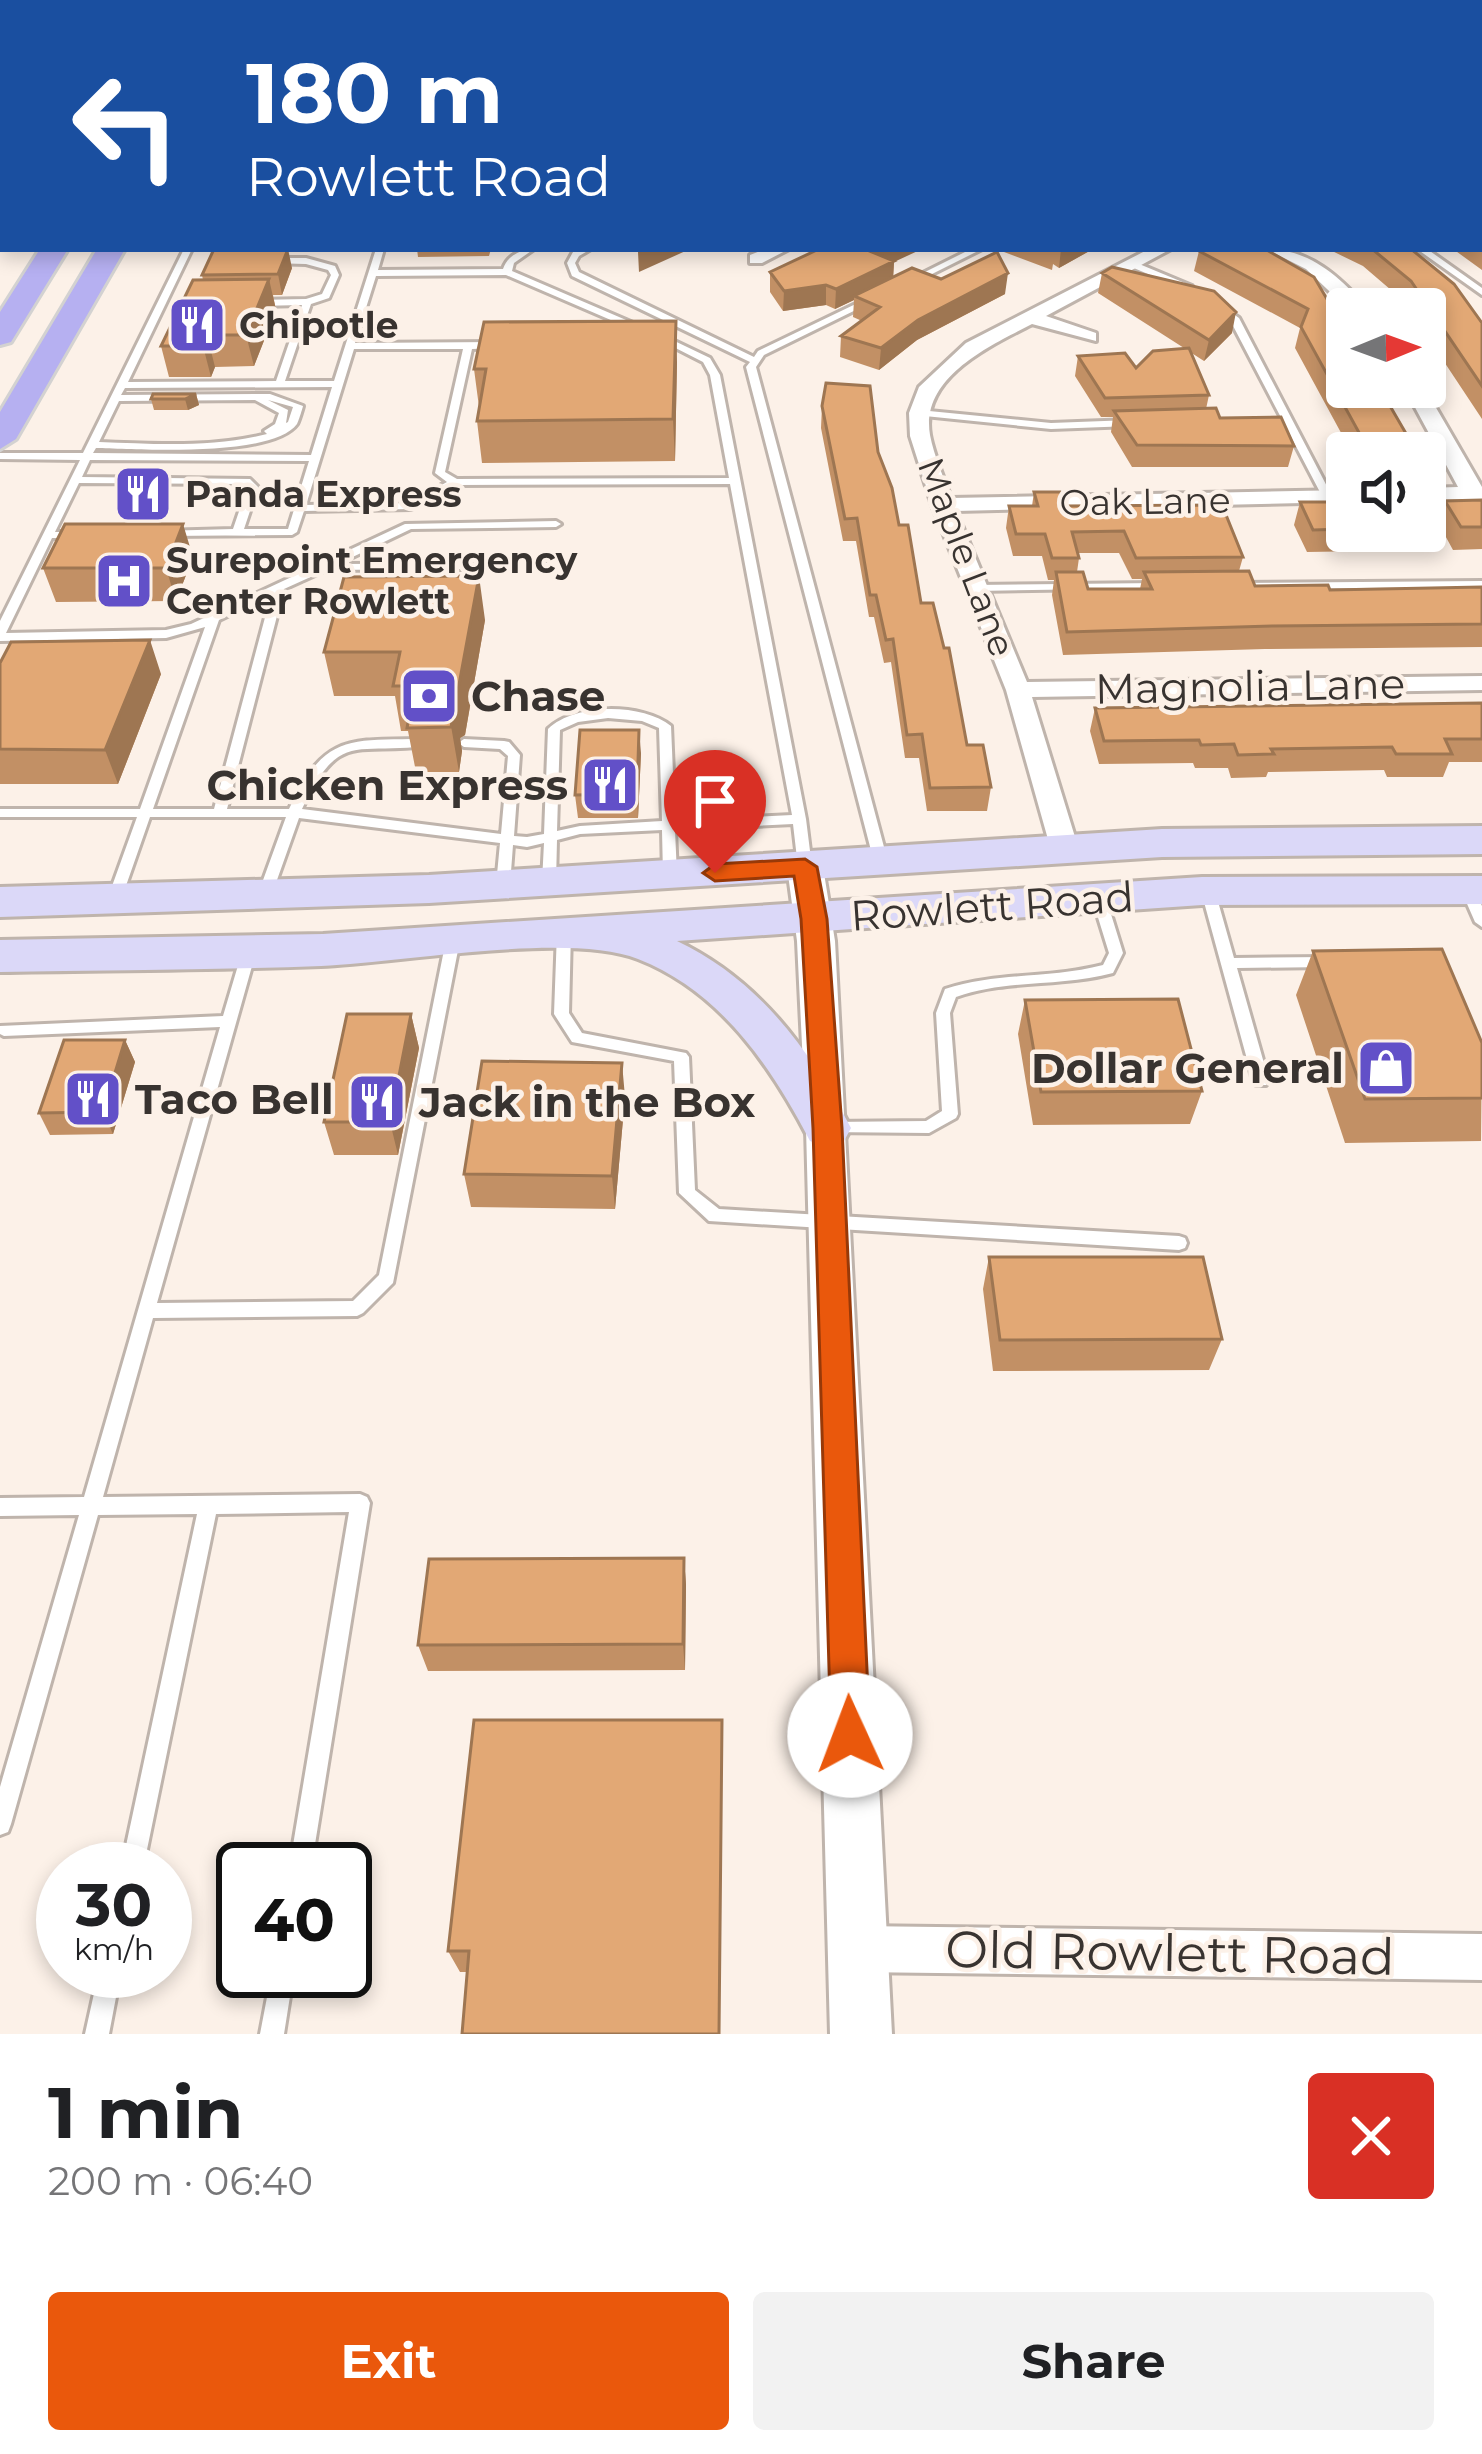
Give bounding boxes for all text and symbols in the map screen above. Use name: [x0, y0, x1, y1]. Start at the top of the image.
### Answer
text: 180 m: [246, 42, 503, 144]
icon: left: [48, 48, 204, 204]
text: Rowlett Road: [246, 144, 611, 210]
north arrow: [1326, 288, 1446, 408]
map controls: [1326, 288, 1446, 552]
restaurant icon: Chipotle: [166, 294, 228, 356]
place label: Chipotle: [239, 303, 398, 347]
button: sound: [1326, 432, 1446, 552]
street label: Maple Lane: [909, 451, 1025, 663]
restaurant icon: Panda Express: [112, 463, 174, 525]
place label: Panda Express: [185, 472, 462, 516]
street label: Oak Lane: [1059, 478, 1231, 524]
place label: Surepoint Emergency Center Rowlett: [166, 538, 578, 623]
hospital icon: Surepoint Emergency Center Rowlett: [93, 550, 155, 612]
street label: Magnolia Lane: [1095, 657, 1405, 715]
bank icon: Chase: [398, 665, 460, 727]
place label: Chase: [471, 670, 605, 722]
pin: [664, 750, 766, 873]
restaurant icon: Chicken Express: [579, 754, 641, 816]
place label: Chicken Express: [207, 759, 568, 811]
icon: arrive: [682, 768, 748, 834]
street label: Rowlett Road: [849, 870, 1135, 942]
shop icon: Dollar General: [1355, 1037, 1417, 1099]
place label: Dollar General: [1031, 1042, 1344, 1094]
restaurant icon: Taco Bell: [62, 1068, 124, 1130]
restaurant icon: Jack in the Box: [346, 1071, 408, 1133]
place label: Taco Bell: [135, 1073, 334, 1125]
place label: Jack in the Box: [418, 1076, 755, 1128]
position arrow: [787, 1672, 913, 1798]
speed limit sign: 40: [216, 1842, 372, 1998]
text: 30: [76, 1868, 152, 1941]
street label: Old Rowlett Road: [945, 1918, 1395, 1988]
text: km/h: [74, 1931, 154, 1968]
text: 1 min: [48, 2068, 244, 2156]
button: close: [1308, 2073, 1434, 2199]
text: 200 m · 06:40: [48, 2157, 313, 2205]
button: Exit: [48, 2292, 729, 2430]
button: Share: [753, 2292, 1434, 2430]

